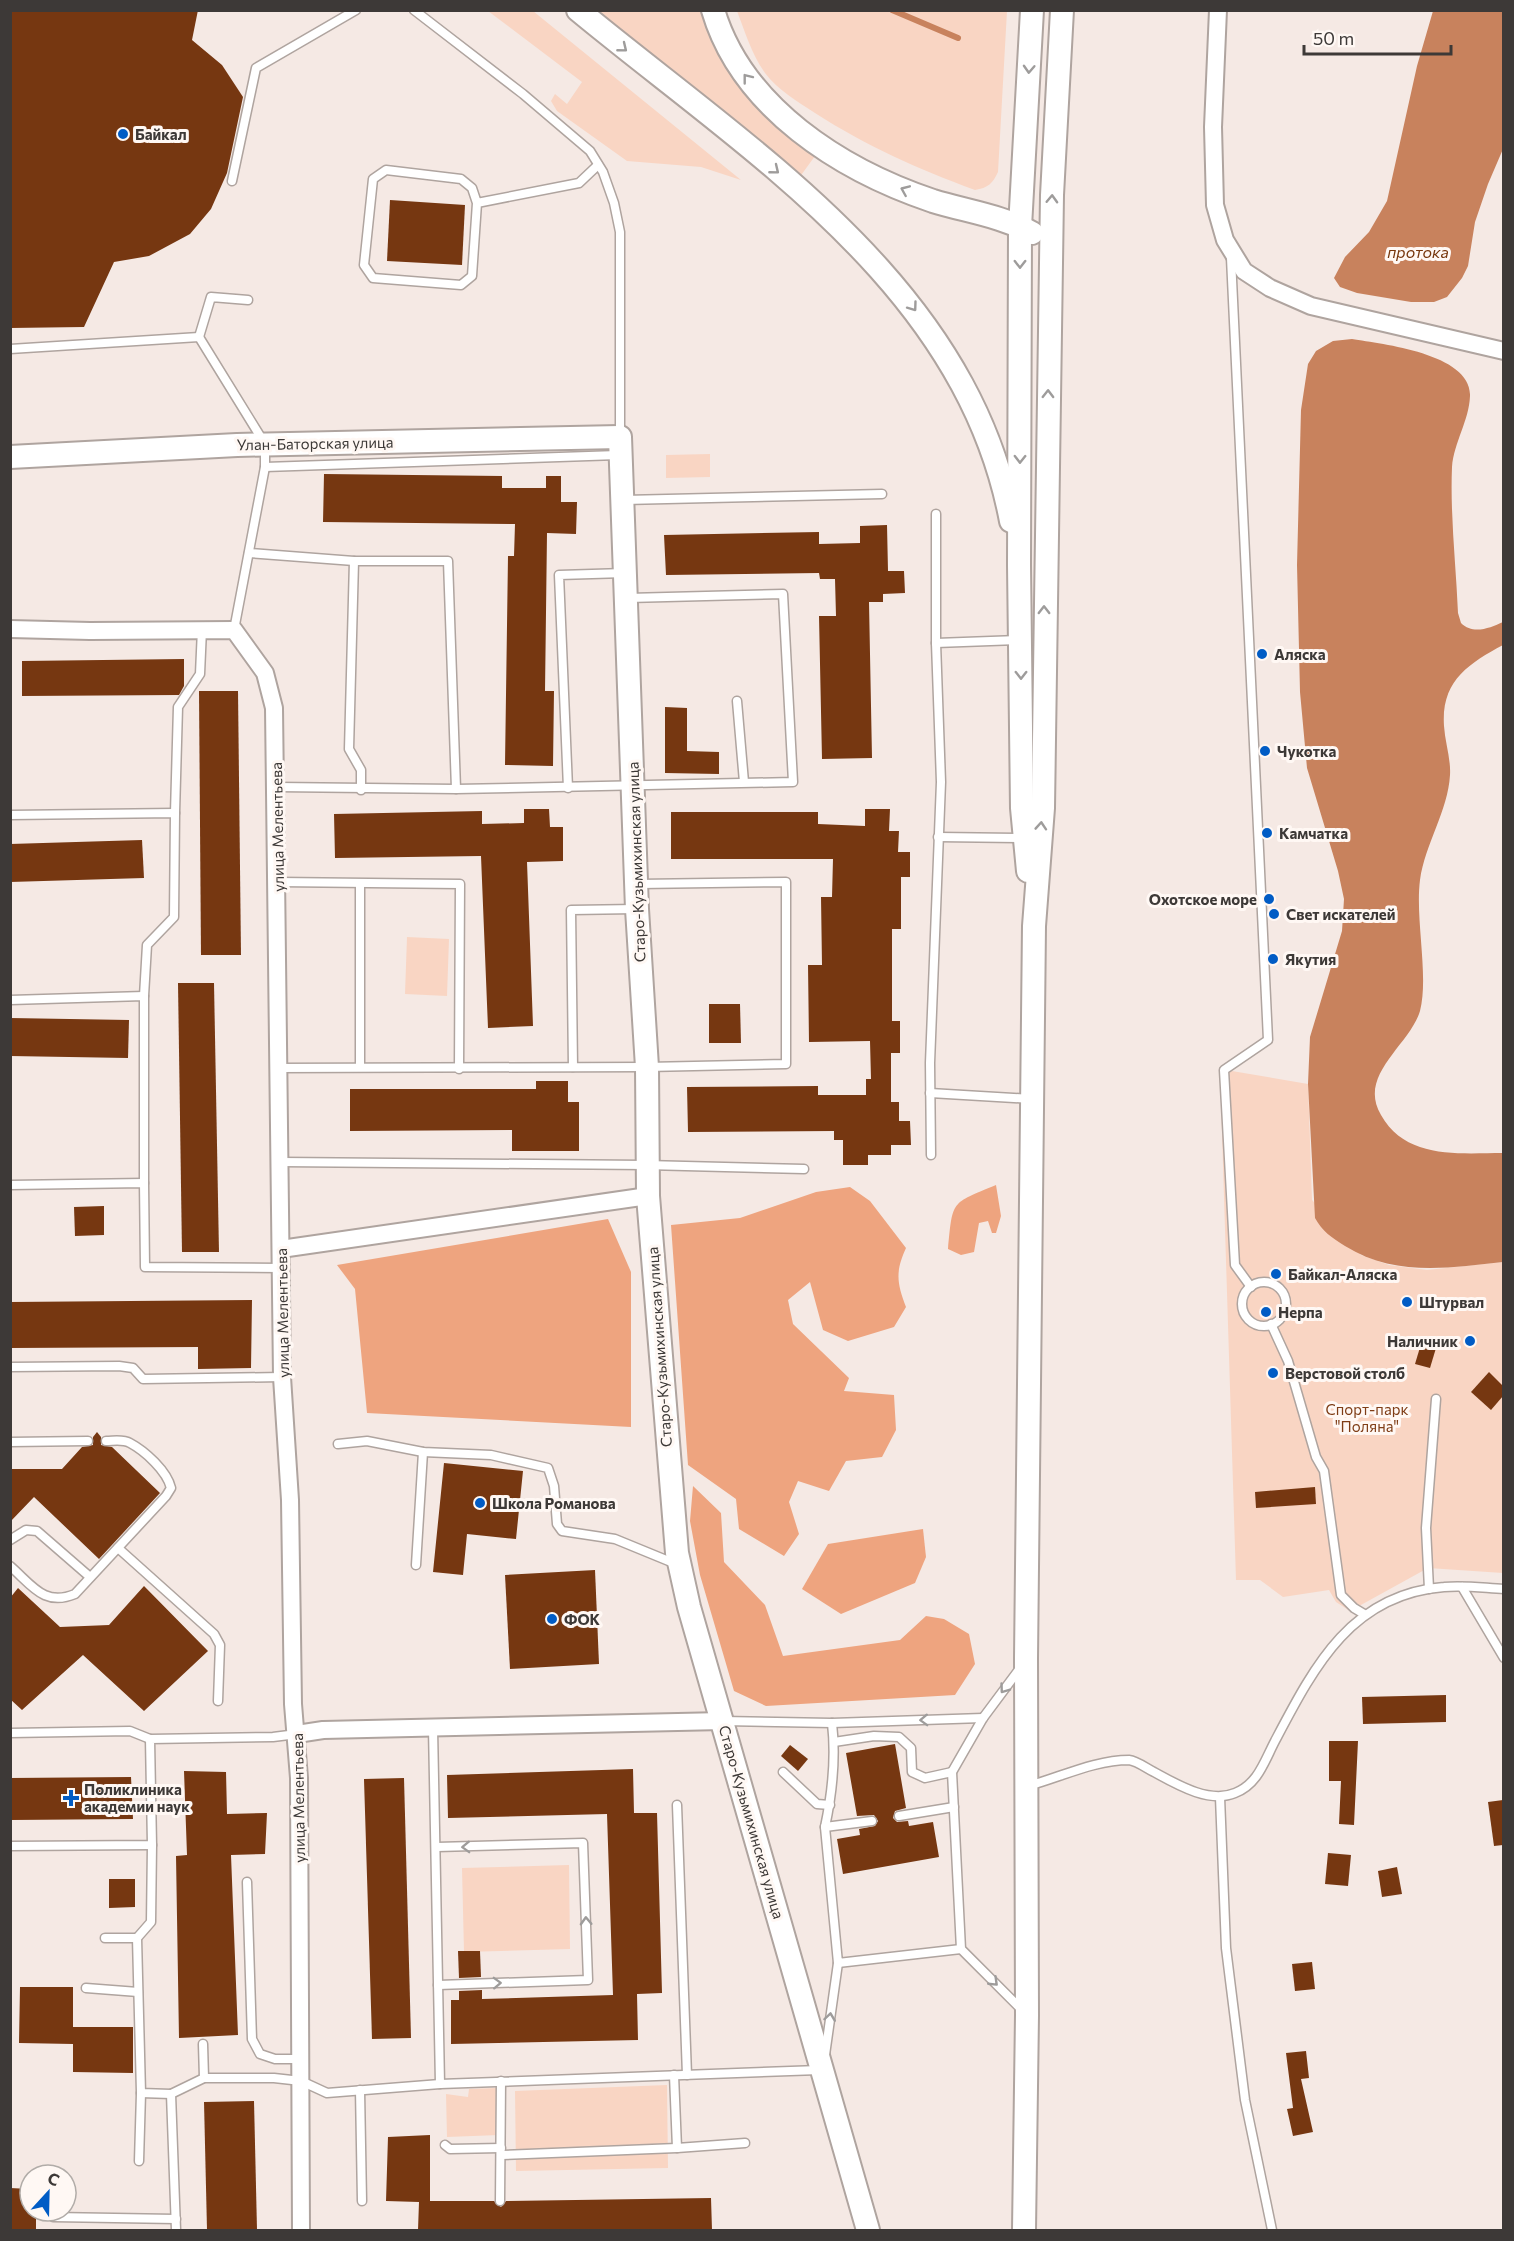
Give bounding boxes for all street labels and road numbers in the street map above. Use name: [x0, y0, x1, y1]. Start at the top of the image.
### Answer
street label: Улан-Баторская улица: [236, 433, 394, 453]
street label: Старо-Кузьмихинская улица: [624, 761, 648, 963]
street label: улица Мелентьева: [267, 762, 287, 892]
street label: Старо-Кузьмихинская улица: [643, 1246, 675, 1448]
street label: улица Мелентьева: [272, 1248, 292, 1378]
street label: Старо-Кузьмихинская улица: [716, 1723, 788, 1921]
street label: улица Мелентьева: [288, 1733, 308, 1863]

